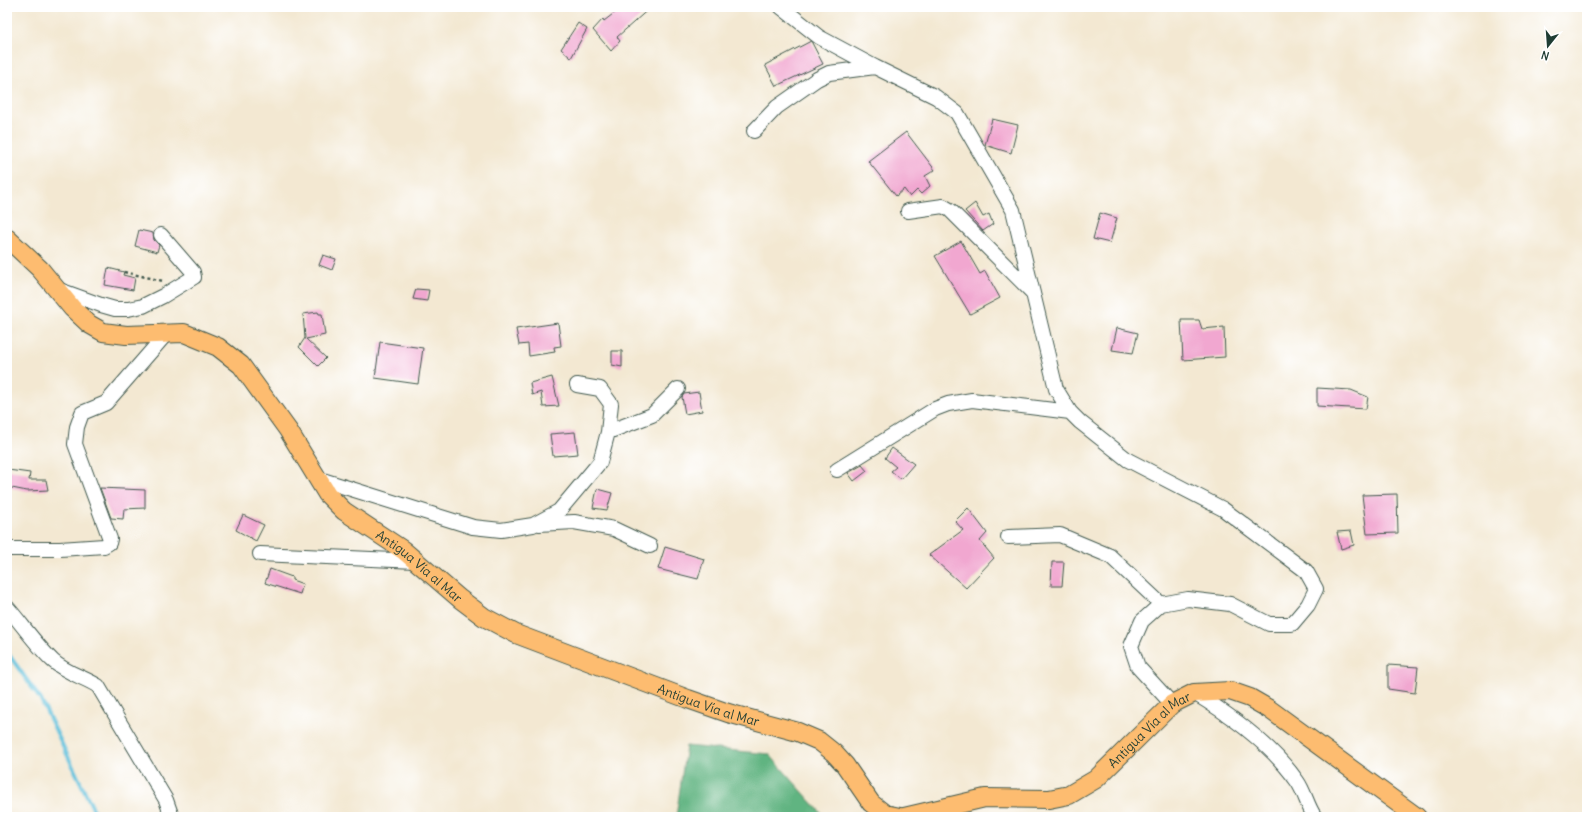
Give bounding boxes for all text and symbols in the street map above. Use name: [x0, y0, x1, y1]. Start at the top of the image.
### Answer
north arrow: [1528, 26, 1568, 66]
text: N: [1539, 48, 1551, 63]
street label: Antigua Vía al Mar: [373, 526, 467, 606]
street label: Antigua Vía al Mar: [655, 680, 762, 730]
street label: Antigua Vía al Mar: [1104, 687, 1194, 771]

